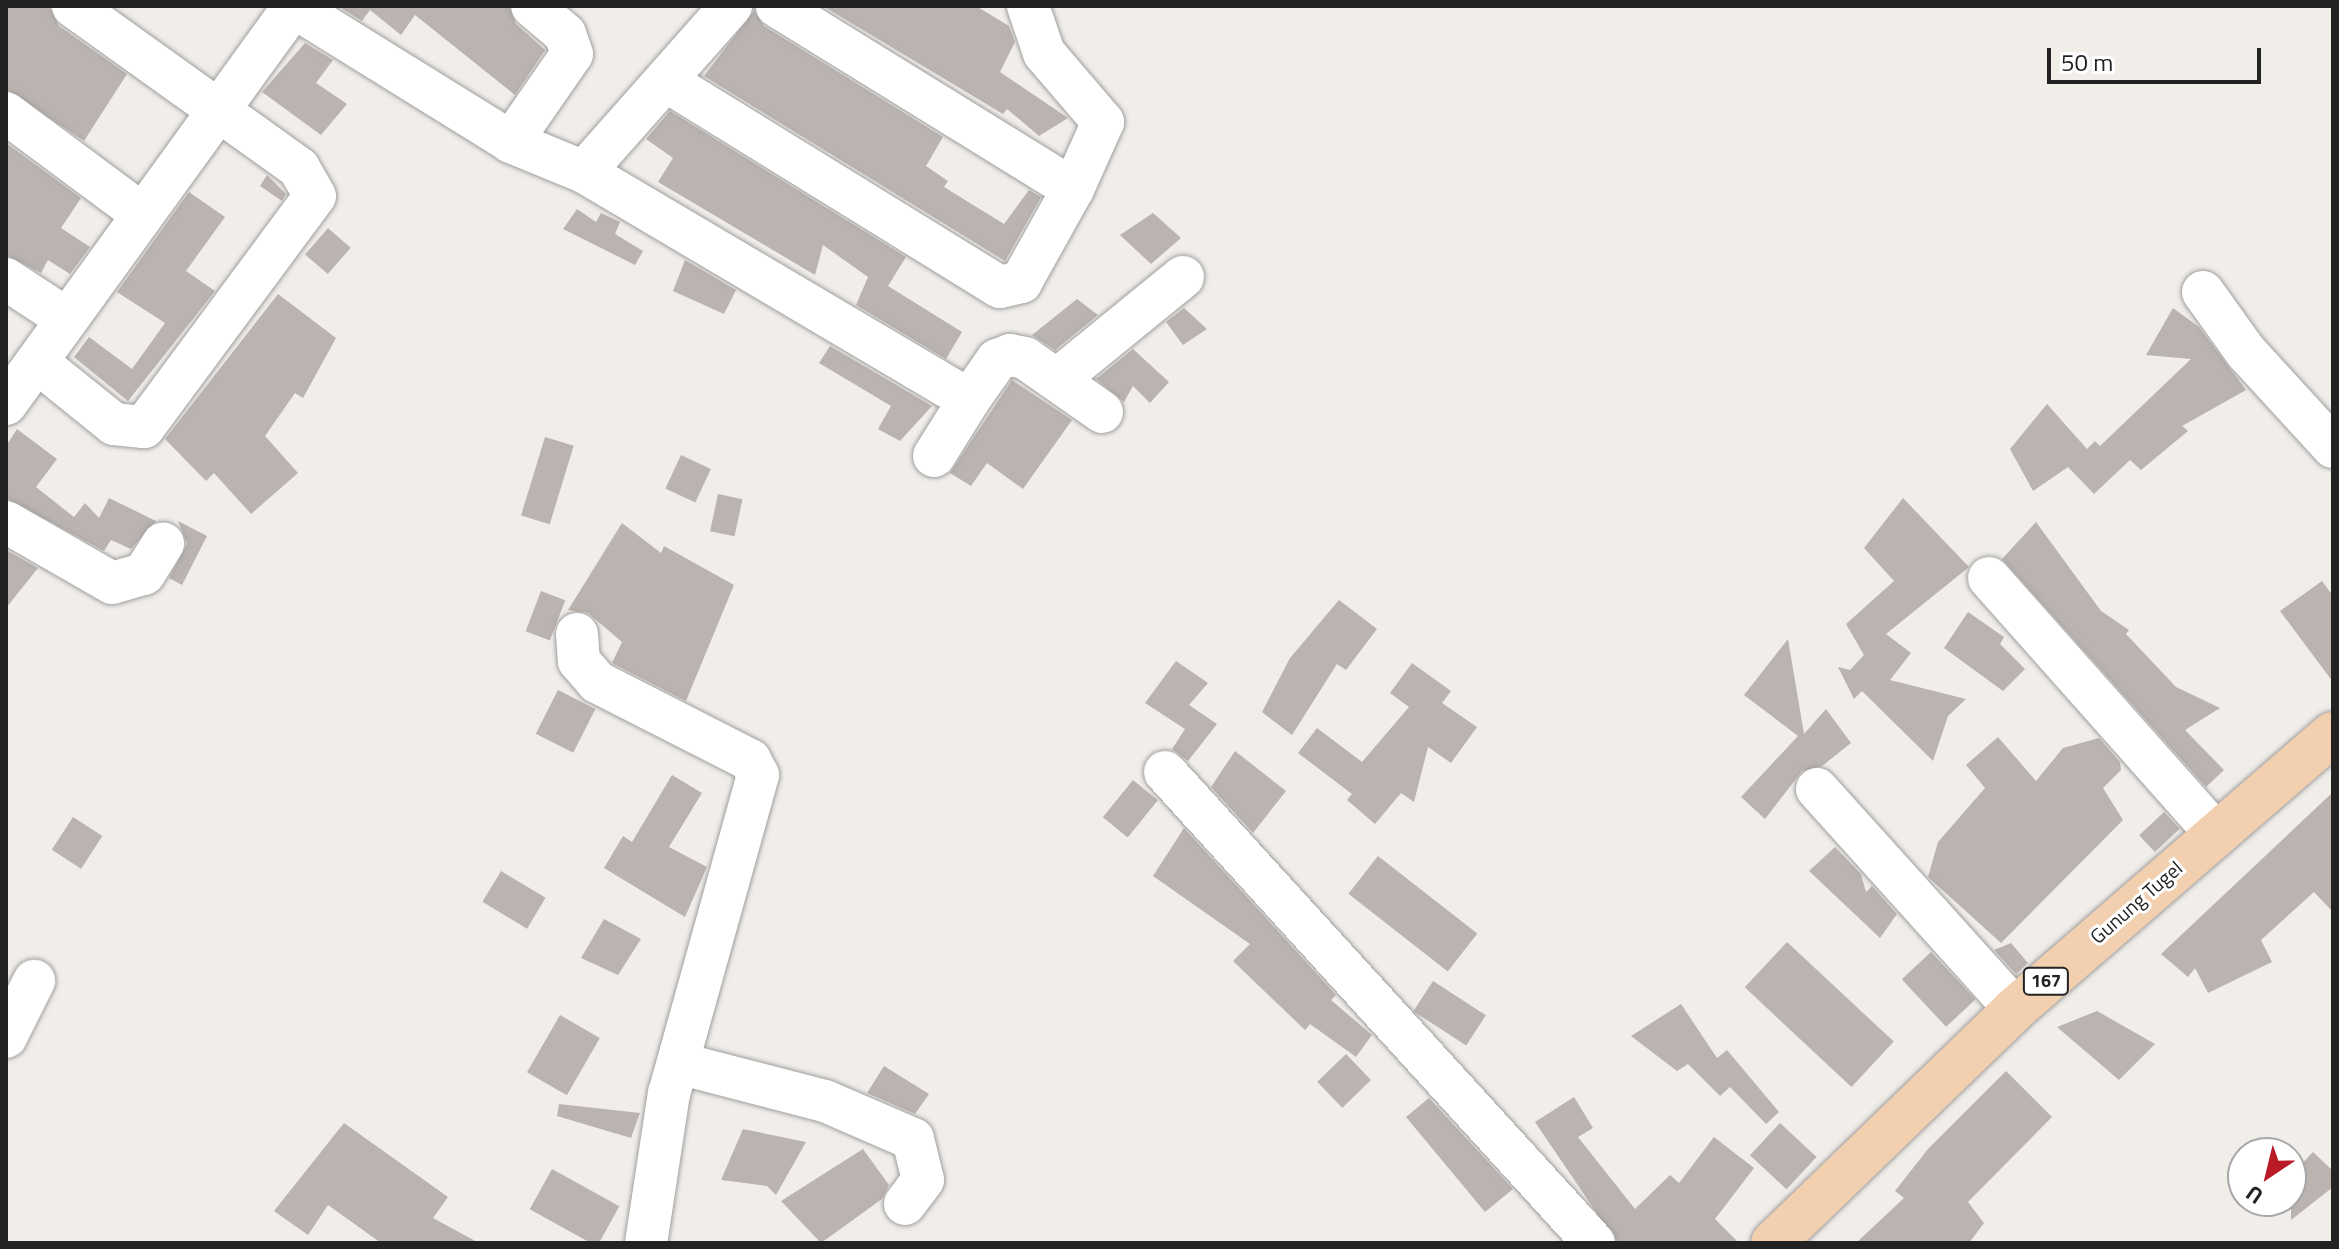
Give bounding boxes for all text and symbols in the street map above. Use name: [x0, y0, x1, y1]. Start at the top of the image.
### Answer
scale bar: [2051, 32, 2265, 82]
text: 50 m: [2061, 44, 2113, 80]
street label: Gunung Tugel: [2085, 856, 2187, 948]
road number: 167: [2022, 967, 2070, 995]
north arrow: [2227, 1137, 2307, 1217]
text: U: [2239, 1177, 2270, 1213]

